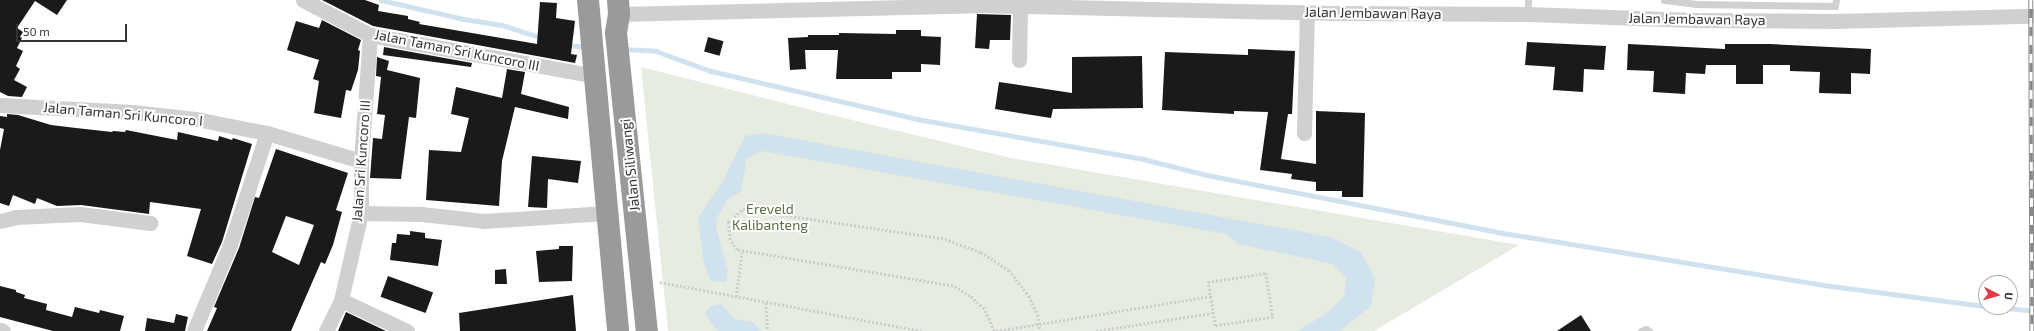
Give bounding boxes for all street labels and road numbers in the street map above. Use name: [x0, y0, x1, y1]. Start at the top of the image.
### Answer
street label: Jalan Jembawan Raya: [1304, 3, 1442, 23]
street label: Jalan Jembawan Raya: [1628, 9, 1766, 29]
street label: Jalan Taman Sri Kuncoro III: [373, 26, 541, 74]
street label: Jalan Taman Sri Kuncoro I: [42, 99, 204, 129]
street label: Jalan Sri Kuncoro III: [348, 99, 374, 223]
street label: Jalan Siliwangi: [617, 118, 643, 212]

